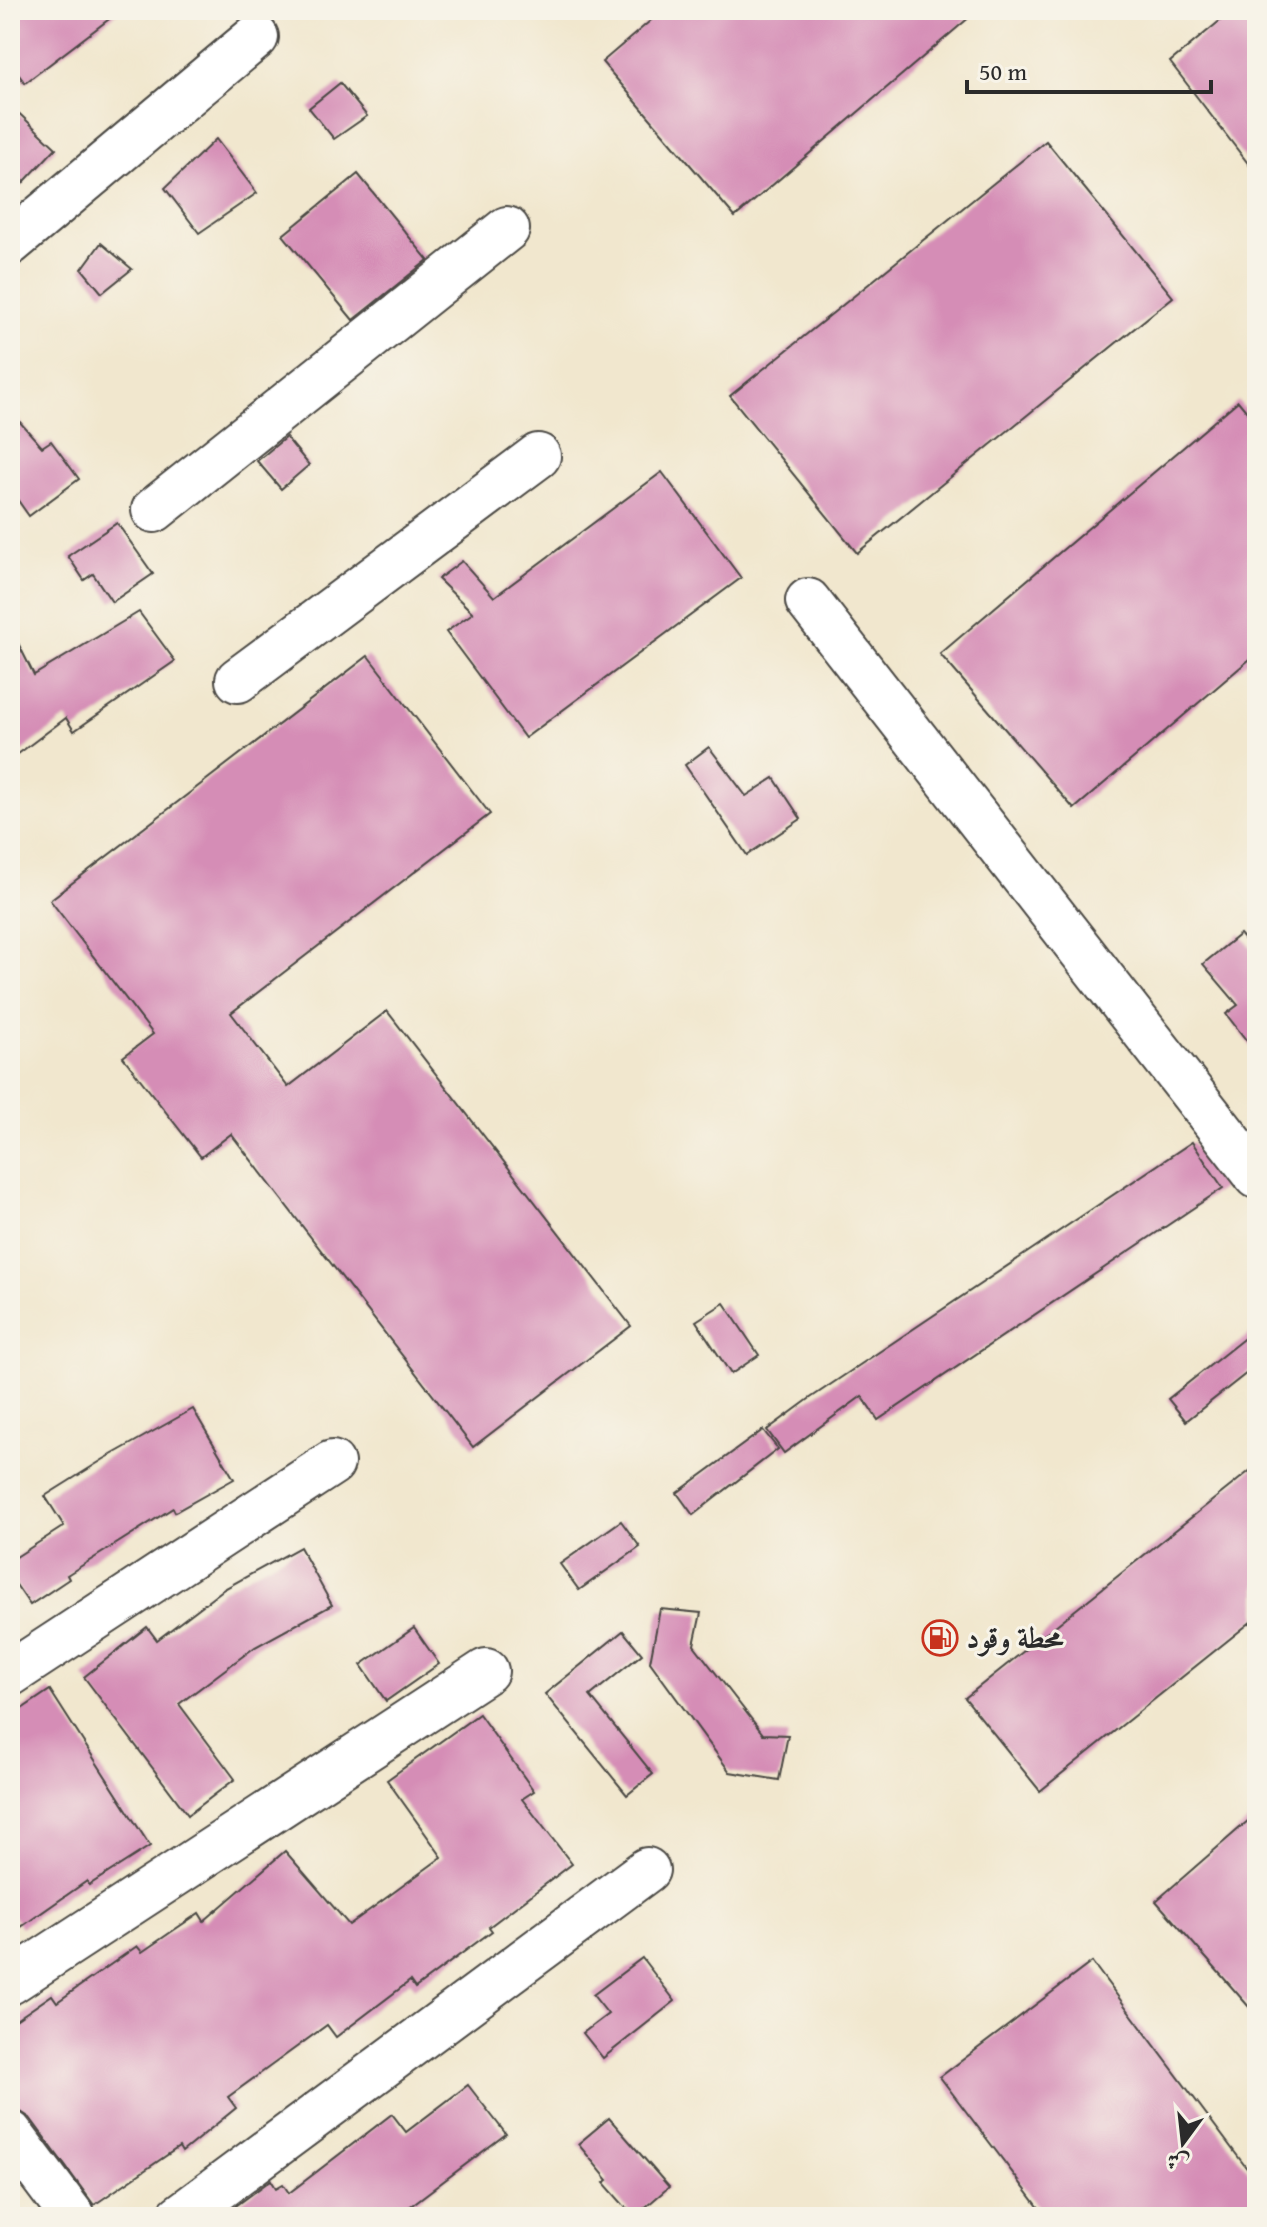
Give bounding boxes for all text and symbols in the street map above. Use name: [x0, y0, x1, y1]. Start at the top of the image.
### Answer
scale bar: [967, 44, 1211, 94]
text: 50 m: [979, 54, 1027, 89]
place label: محطة وقود: [966, 1615, 1064, 1659]
fuel station icon: محطة وقود: [921, 1619, 959, 1657]
north arrow: [1143, 2103, 1223, 2183]
text: ش: [1163, 2144, 1193, 2181]

